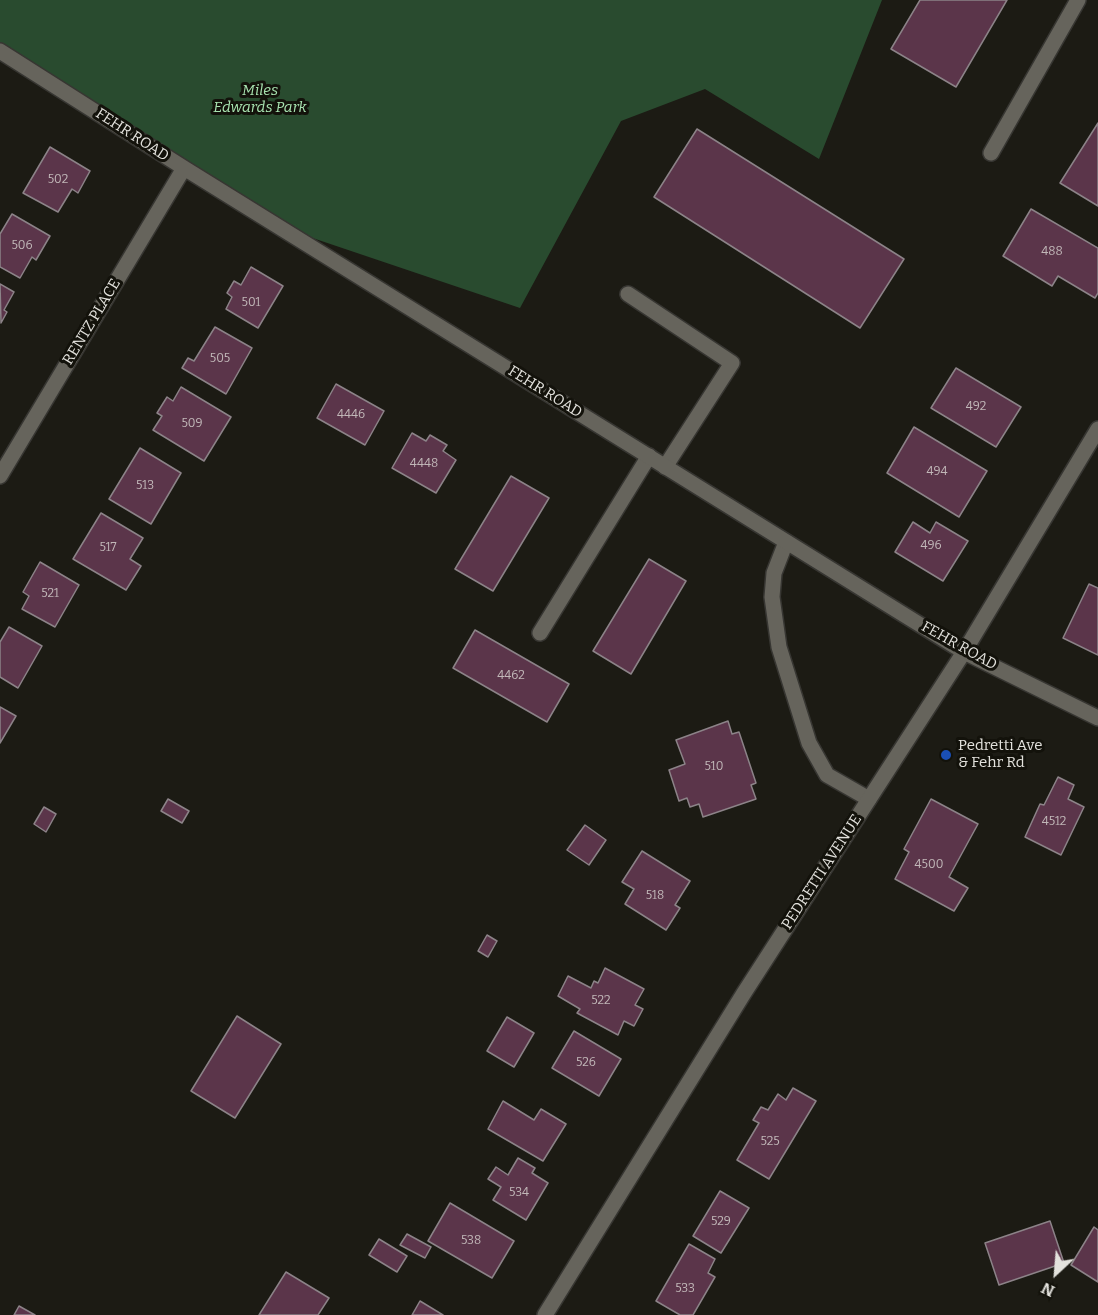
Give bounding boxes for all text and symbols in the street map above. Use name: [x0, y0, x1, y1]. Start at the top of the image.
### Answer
park label: Miles Edwards Park: [213, 82, 307, 117]
street label: FEHR ROAD: [92, 105, 172, 165]
house number: 502: [48, 173, 68, 187]
house number: 506: [11, 239, 33, 253]
house number: 488: [1041, 245, 1063, 259]
street label: RENTZ PLACE: [59, 276, 125, 368]
house number: 501: [242, 296, 260, 310]
house number: 505: [210, 352, 230, 366]
street label: FEHR ROAD: [505, 362, 585, 422]
house number: 492: [966, 400, 986, 414]
house number: 4446: [337, 408, 365, 422]
house number: 509: [181, 417, 203, 431]
house number: 4448: [410, 457, 438, 471]
house number: 494: [926, 465, 948, 479]
house number: 513: [136, 479, 154, 493]
house number: 496: [920, 539, 942, 553]
house number: 517: [99, 541, 117, 555]
house number: 521: [41, 587, 59, 601]
street label: FEHR ROAD: [918, 618, 1000, 674]
house number: 4462: [497, 669, 525, 683]
place label: Pedretti Ave & Fehr Rd: [958, 737, 1042, 772]
marker: Pedretti Ave & Fehr Rd: [939, 748, 953, 762]
house number: 510: [705, 760, 723, 774]
street label: PEDRETTI AVENUE: [778, 811, 866, 933]
house number: 4512: [1042, 815, 1066, 829]
house number: 4500: [915, 858, 943, 872]
house number: 518: [646, 889, 664, 903]
house number: 522: [591, 994, 611, 1008]
house number: 526: [576, 1056, 596, 1070]
house number: 525: [760, 1135, 780, 1149]
house number: 534: [509, 1186, 529, 1200]
house number: 529: [711, 1215, 731, 1229]
house number: 538: [461, 1234, 481, 1248]
north arrow: [1026, 1243, 1086, 1303]
text: N: [1038, 1278, 1058, 1301]
house number: 533: [675, 1282, 695, 1296]

